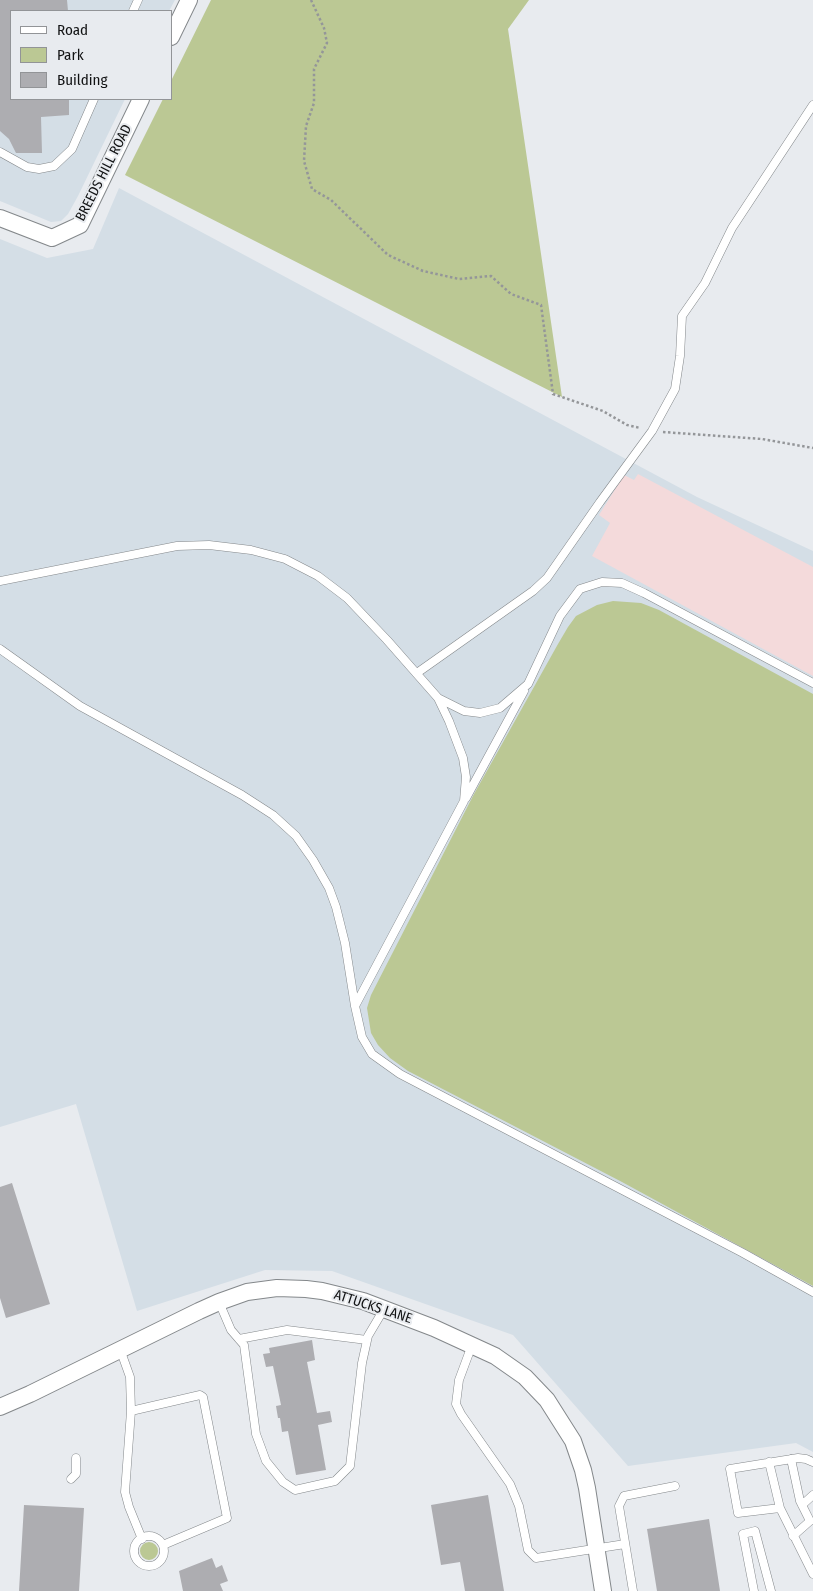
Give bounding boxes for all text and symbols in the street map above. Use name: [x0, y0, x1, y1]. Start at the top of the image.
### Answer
legend: [10, 10, 172, 100]
text: Road: [57, 21, 88, 39]
text: Park: [57, 46, 84, 64]
text: Building: [57, 71, 108, 89]
street label: BREEDS HILL ROAD: [72, 122, 136, 224]
street label: ATTUCKS LANE: [332, 1286, 414, 1328]

